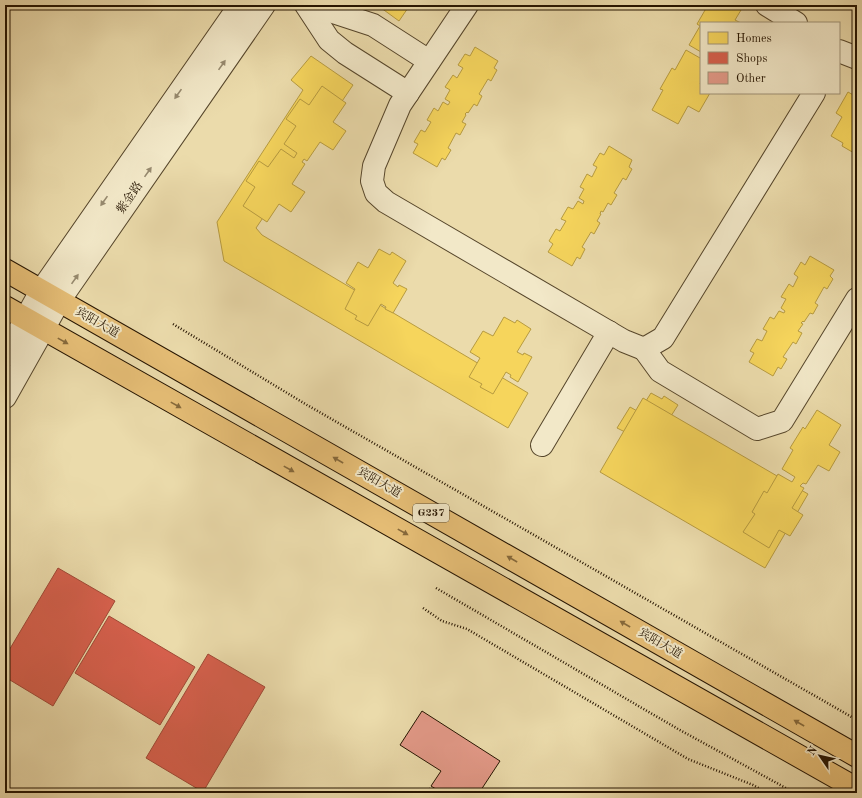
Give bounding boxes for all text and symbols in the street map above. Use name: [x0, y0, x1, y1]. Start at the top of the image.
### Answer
legend: [700, 22, 840, 94]
text: Homes: [736, 33, 772, 45]
text: Shops: [736, 53, 767, 65]
one-way arrow: [218, 60, 226, 70]
text: Other: [736, 73, 766, 85]
one-way arrow: [174, 89, 182, 100]
one-way arrow: [144, 166, 152, 177]
street label: 紫金路: [113, 179, 145, 216]
one-way arrow: [100, 196, 108, 206]
one-way arrow: [71, 273, 79, 284]
street label: 宾阳大道: [73, 304, 122, 340]
one-way arrow: [57, 337, 69, 344]
one-way arrow: [170, 401, 182, 408]
one-way arrow: [333, 457, 344, 464]
street label: 宾阳大道: [355, 464, 404, 500]
one-way arrow: [283, 465, 295, 472]
road number: G237: [413, 504, 449, 522]
one-way arrow: [397, 529, 408, 536]
one-way arrow: [506, 556, 518, 563]
one-way arrow: [619, 620, 631, 627]
street label: 宾阳大道: [636, 625, 685, 661]
one-way arrow: [793, 719, 805, 726]
north arrow: [800, 736, 840, 776]
text: N: [806, 744, 820, 758]

